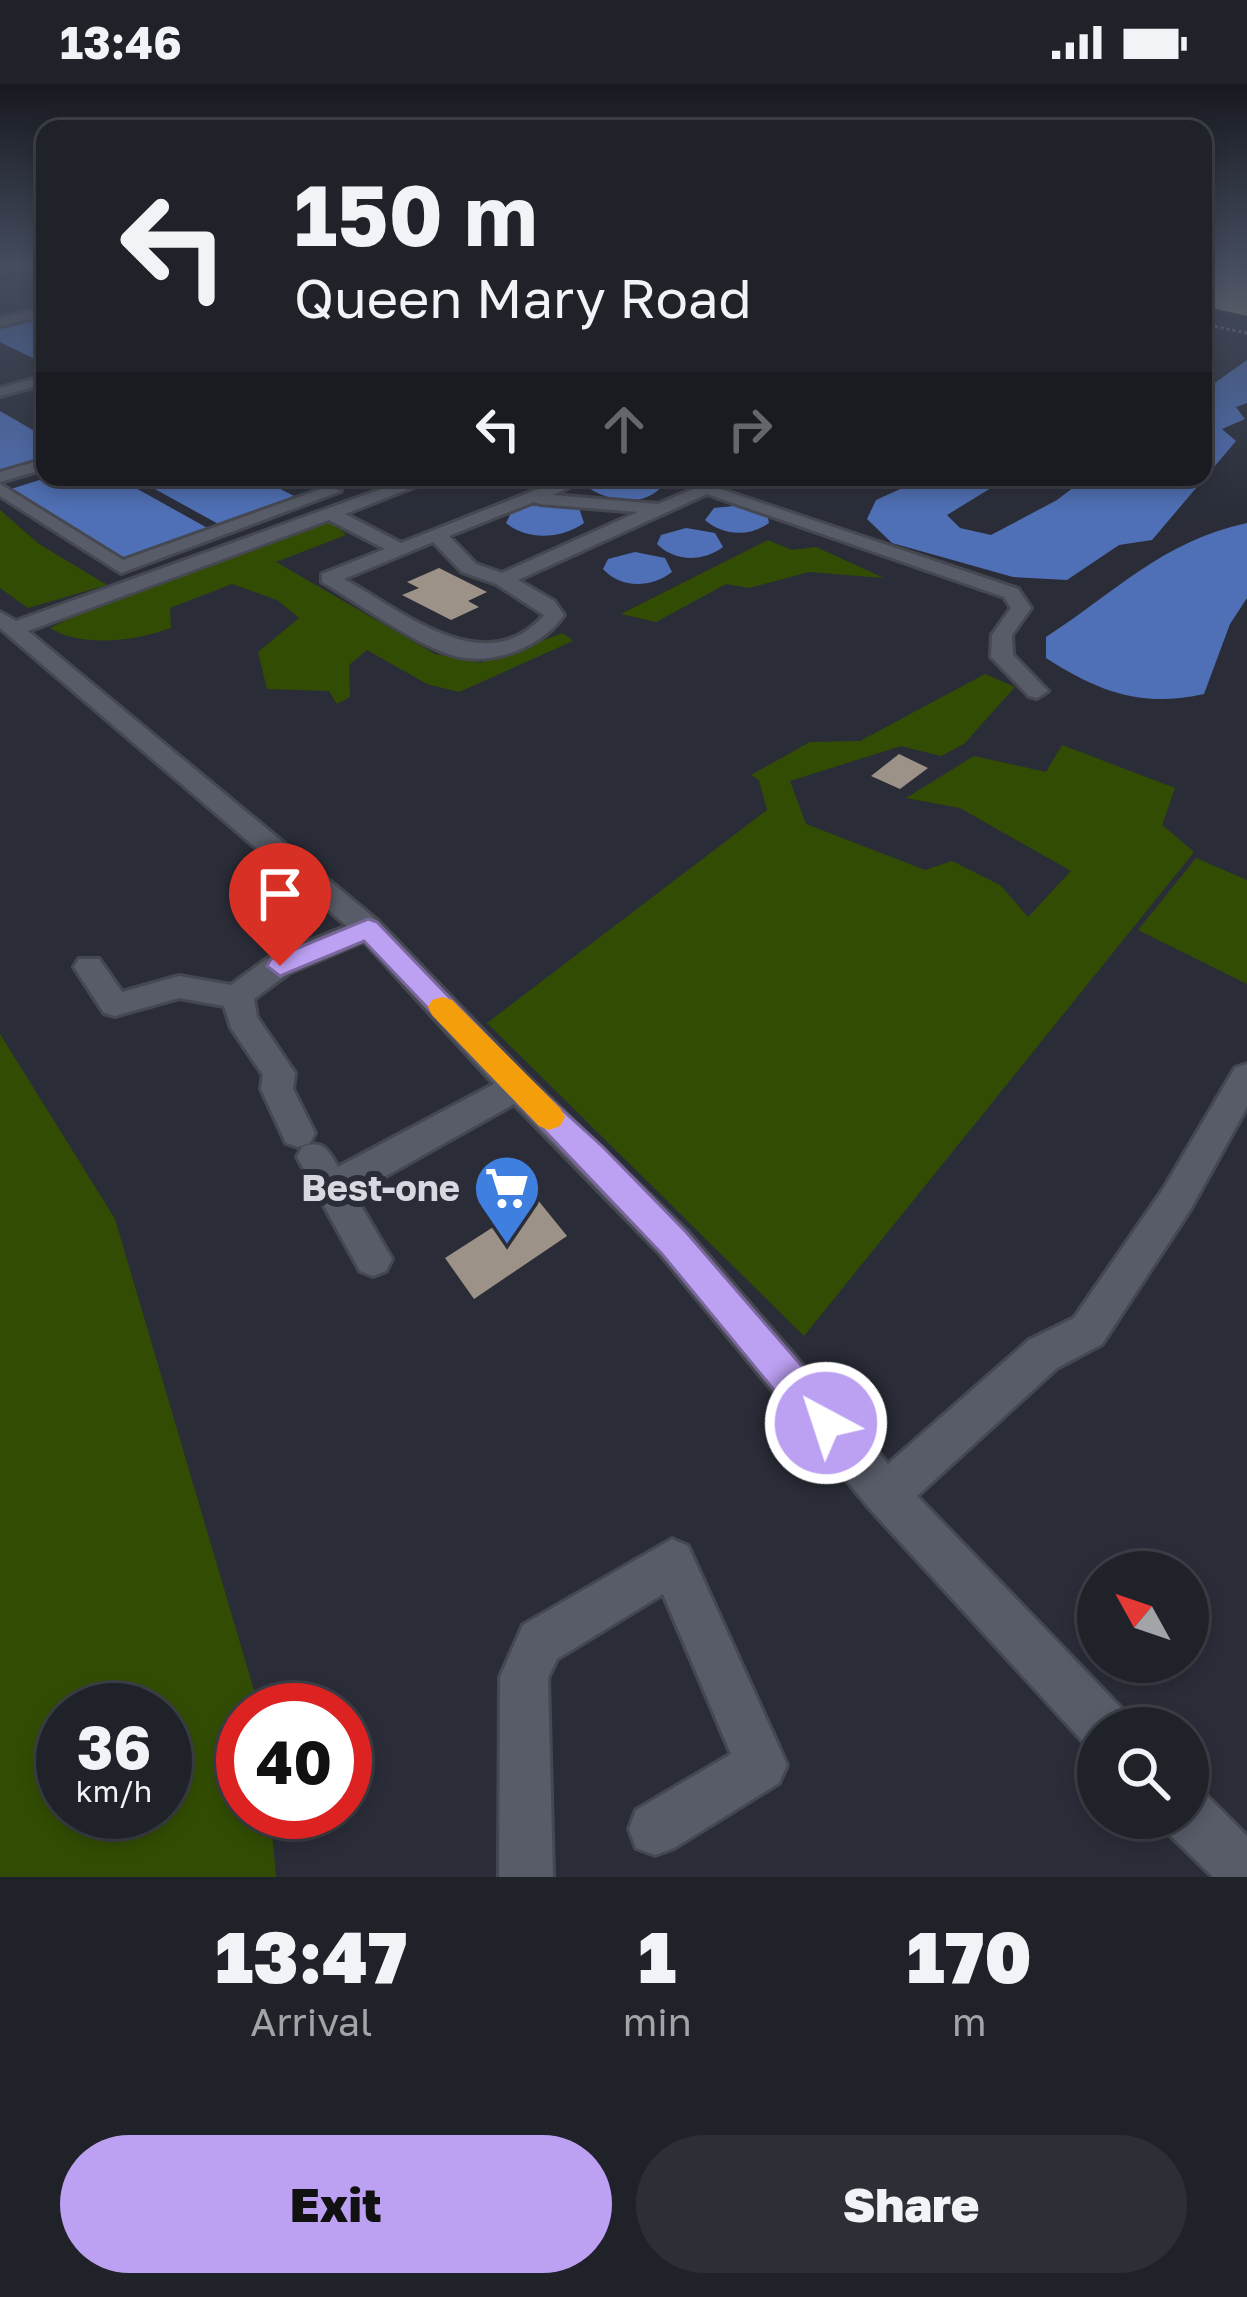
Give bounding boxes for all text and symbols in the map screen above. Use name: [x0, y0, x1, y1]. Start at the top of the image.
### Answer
text: 13:46: [60, 15, 182, 69]
text: 150 m: [294, 164, 538, 264]
icon: left: [96, 168, 252, 324]
text: Queen Mary Road: [294, 265, 752, 330]
icon: left: [465, 396, 531, 462]
icon: ahead: [591, 396, 657, 462]
icon: right: [717, 396, 783, 462]
pin: [229, 843, 331, 966]
icon: arrive: [247, 861, 313, 927]
supermarket icon: Best-one: [472, 1153, 542, 1247]
place label: Best-one: [301, 1166, 460, 1209]
position arrow: [763, 1360, 889, 1486]
north arrow: [1077, 1551, 1209, 1683]
map controls: [1077, 1551, 1209, 1839]
speed limit sign: 40: [216, 1683, 372, 1839]
button: search: [1077, 1707, 1209, 1839]
text: 36: [77, 1710, 151, 1782]
text: km/h: [76, 1773, 152, 1809]
text: 13:47: [215, 1912, 407, 1999]
text: 1: [638, 1912, 676, 1999]
text: 170: [907, 1912, 1032, 1999]
text: Arrival: [250, 1998, 372, 2045]
text: min: [623, 1998, 692, 2045]
text: m: [952, 1998, 987, 2045]
button: Exit: [60, 2135, 612, 2273]
button: Share: [636, 2135, 1187, 2273]

